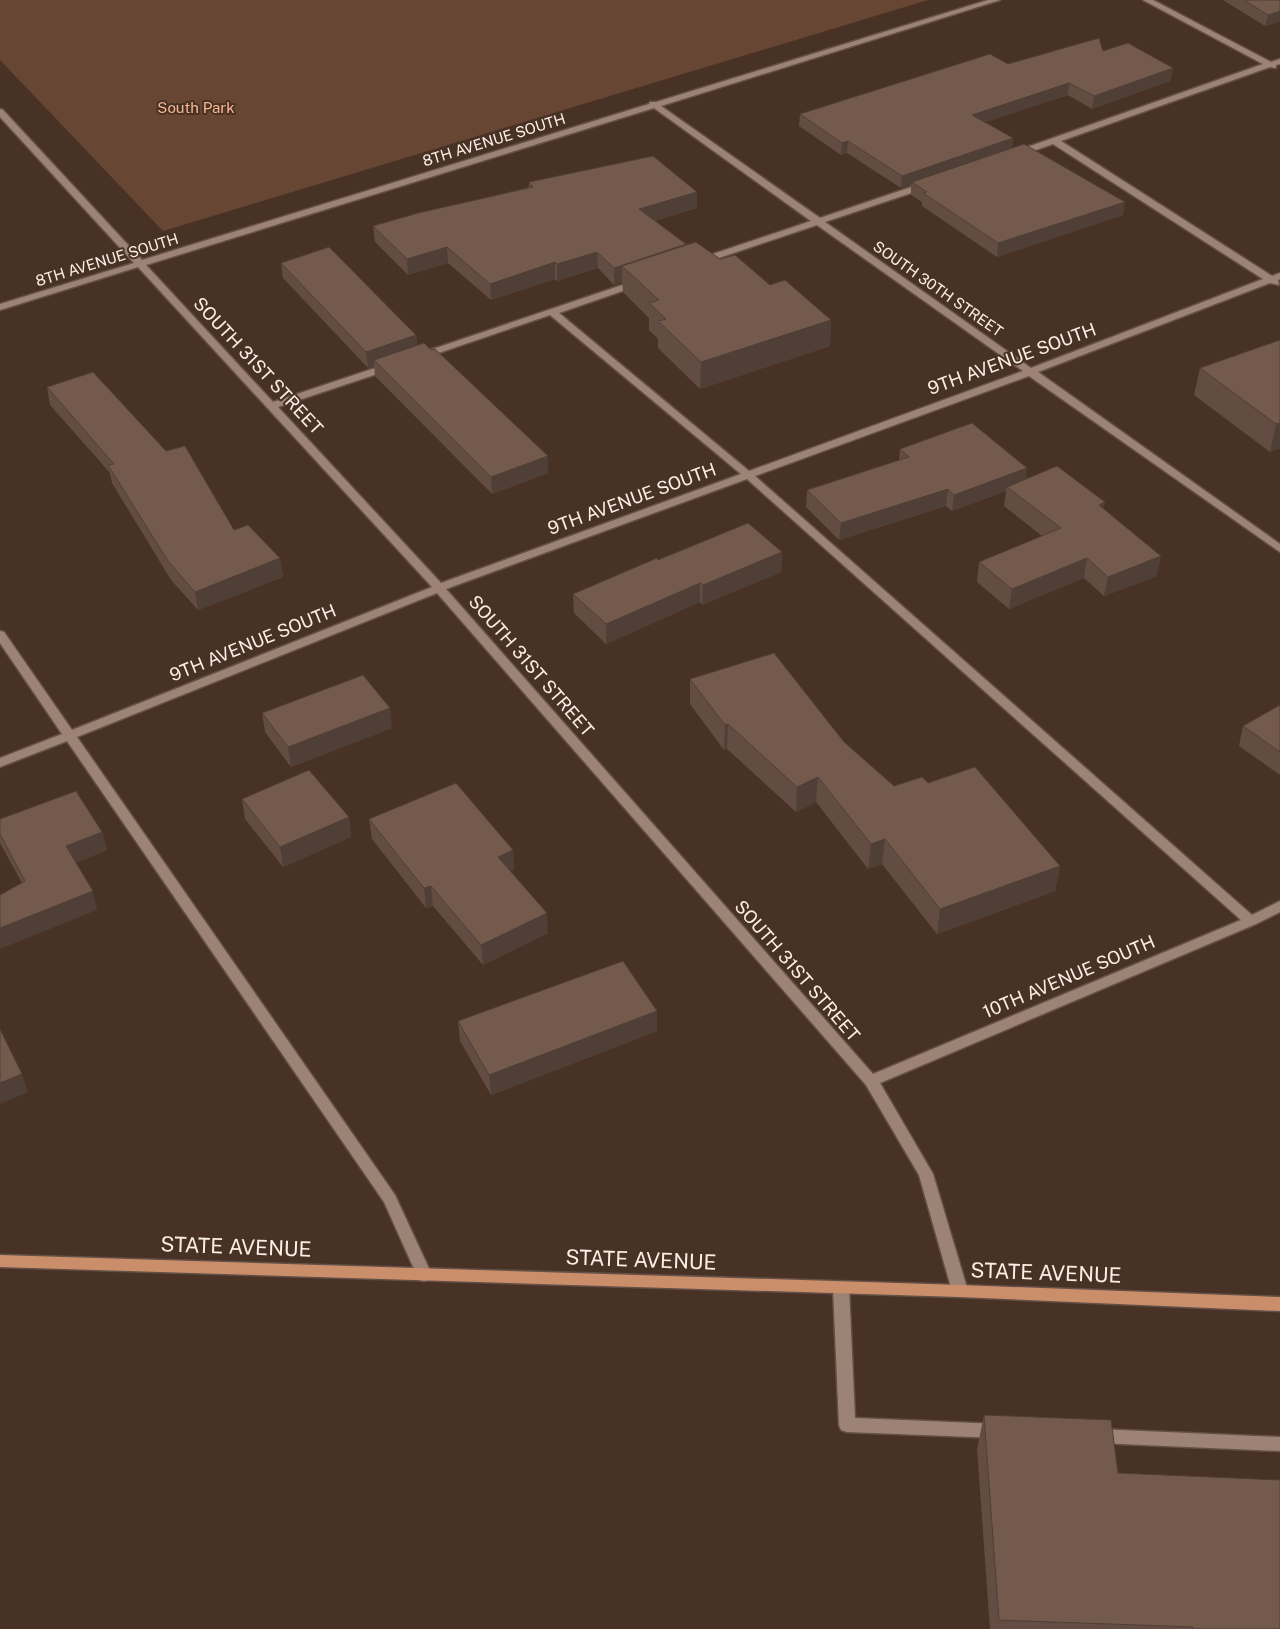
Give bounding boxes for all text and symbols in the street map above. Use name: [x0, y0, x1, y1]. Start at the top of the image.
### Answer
park label: South Park: [157, 99, 235, 116]
street label: 8TH AVENUE SOUTH: [420, 110, 567, 169]
street label: 8TH AVENUE SOUTH: [33, 230, 180, 289]
street label: SOUTH 30TH STREET: [870, 237, 1007, 340]
street label: SOUTH 31ST STREET: [189, 293, 328, 439]
street label: 9TH AVENUE SOUTH: [925, 318, 1099, 399]
street label: 9TH AVENUE SOUTH: [545, 458, 719, 539]
street label: SOUTH 31ST STREET: [464, 591, 598, 741]
street label: 9TH AVENUE SOUTH: [167, 600, 339, 686]
street label: SOUTH 31ST STREET: [730, 896, 864, 1046]
street label: 10TH AVENUE SOUTH: [980, 931, 1158, 1022]
street label: STATE AVENUE: [160, 1231, 312, 1262]
street label: STATE AVENUE: [565, 1244, 717, 1275]
street label: STATE AVENUE: [970, 1257, 1122, 1288]

